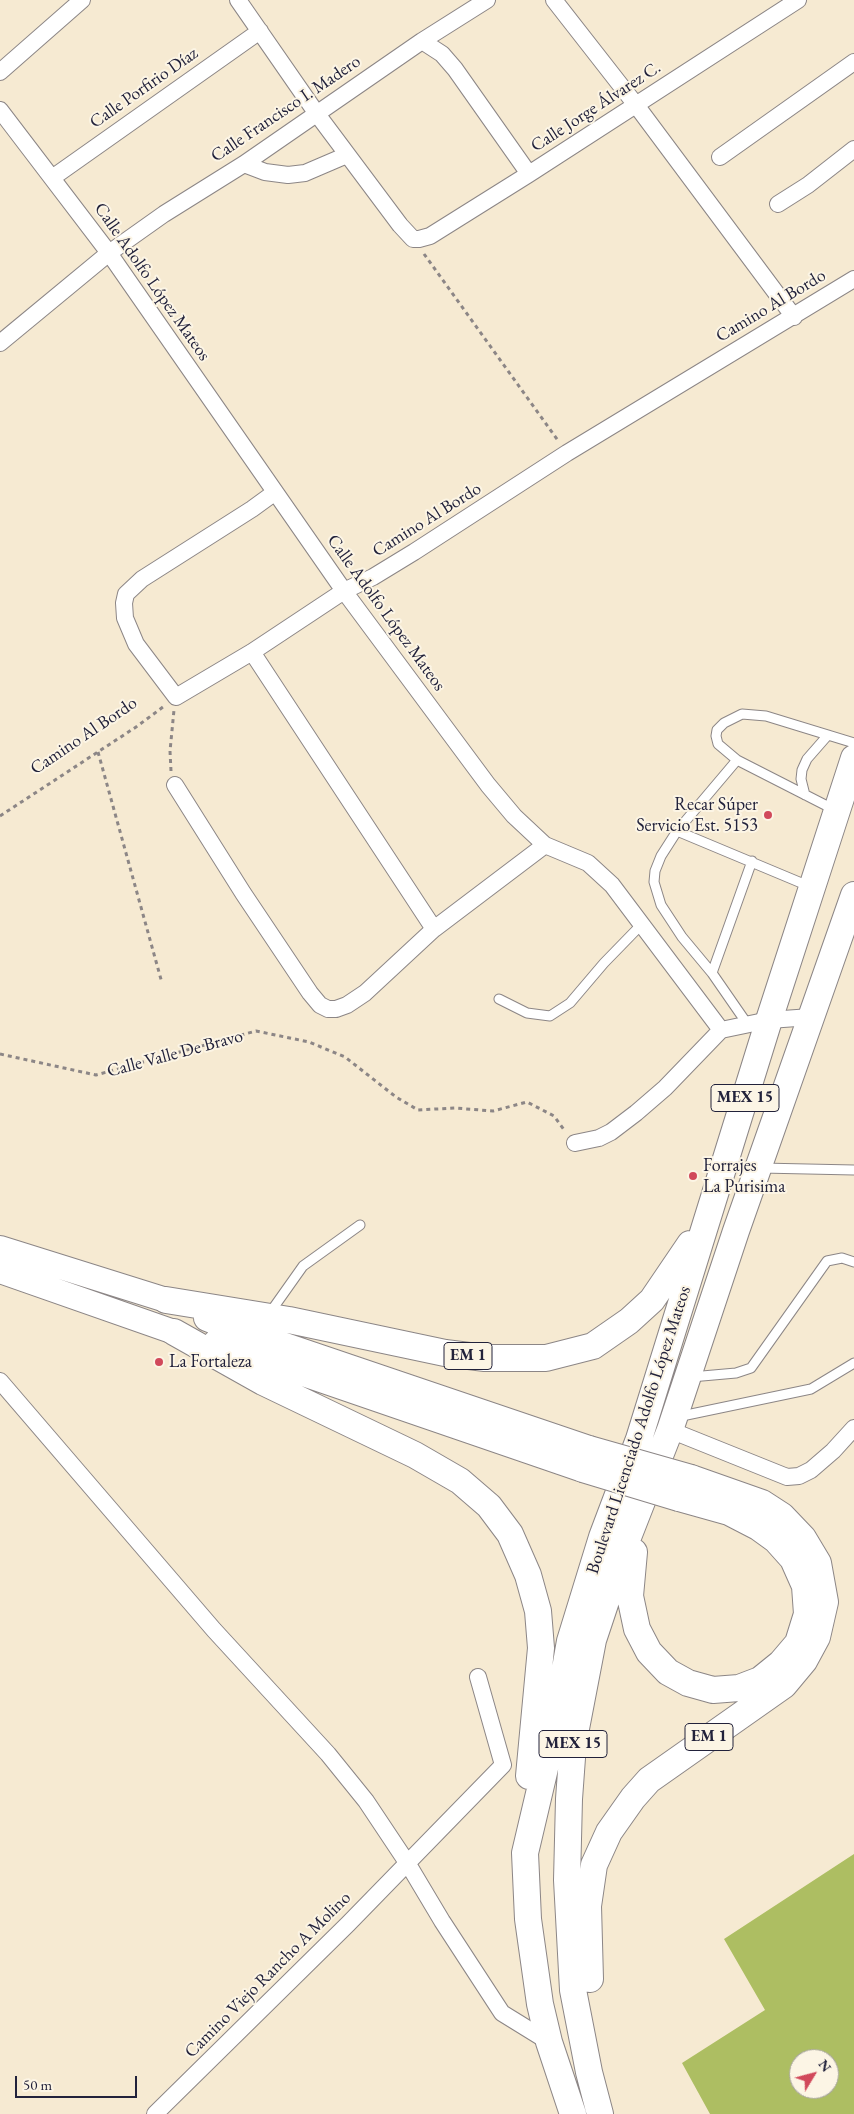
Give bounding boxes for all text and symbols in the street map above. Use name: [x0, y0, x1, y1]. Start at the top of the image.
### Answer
street label: Calle Porfirio Díaz: [86, 43, 202, 133]
street label: Calle Francisco I. Madero: [207, 51, 365, 167]
street label: Calle Jorge Álvarez C.: [527, 57, 665, 157]
street label: Calle Adolfo López Mateos: [89, 199, 215, 365]
street label: Camino Al Bordo: [712, 265, 830, 347]
street label: Camino Al Bordo: [369, 478, 485, 562]
street label: Calle Adolfo López Mateos: [322, 531, 450, 695]
street label: Camino Al Bordo: [26, 692, 142, 780]
place label: Recar Súper Servicio Est. 5153: [636, 794, 758, 836]
marker: Recar Súper Servicio Est. 5153: [762, 809, 774, 821]
street label: Calle Valle De Bravo: [105, 1025, 245, 1083]
road number: MEX 15: [711, 1084, 779, 1112]
place label: Forrajes La Purisima: [703, 1155, 786, 1198]
marker: Forrajes La Purisima: [687, 1170, 699, 1182]
street label: Boulevard Licenciado Adolfo López Mateos: [582, 1283, 696, 1577]
road number: EM 1: [444, 1342, 492, 1370]
place label: La Fortaleza: [169, 1351, 252, 1373]
marker: La Fortaleza: [153, 1356, 165, 1368]
road number: EM 1: [685, 1724, 733, 1750]
road number: MEX 15: [539, 1730, 607, 1758]
street label: Camino Viejo Rancho A Molino: [180, 1887, 356, 2063]
north arrow: [789, 2049, 839, 2099]
text: N: [815, 2056, 836, 2076]
scale bar: [18, 2066, 140, 2098]
text: 50 m: [23, 2075, 52, 2094]

